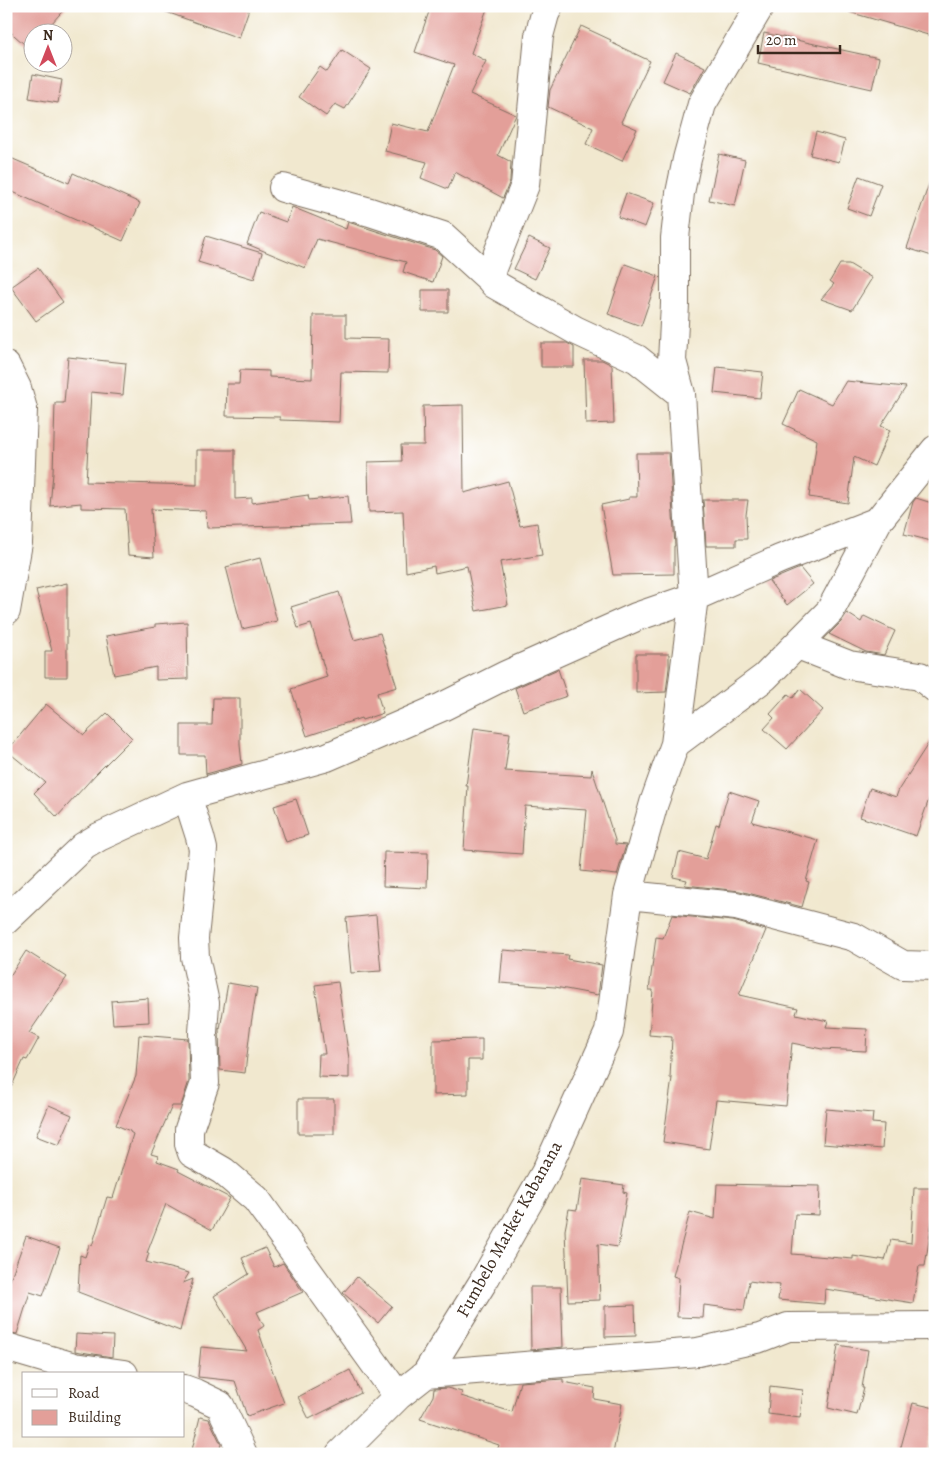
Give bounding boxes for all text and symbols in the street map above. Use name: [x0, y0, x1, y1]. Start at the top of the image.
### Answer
north arrow: [22, 22, 72, 72]
scale bar: [758, 22, 841, 54]
text: N: [43, 26, 53, 45]
text: 20 m: [766, 30, 797, 50]
street label: Fumbelo Market Kabanana: [450, 1136, 568, 1321]
legend: [22, 1372, 185, 1438]
text: Road: [68, 1383, 100, 1403]
text: Building: [68, 1407, 121, 1427]

